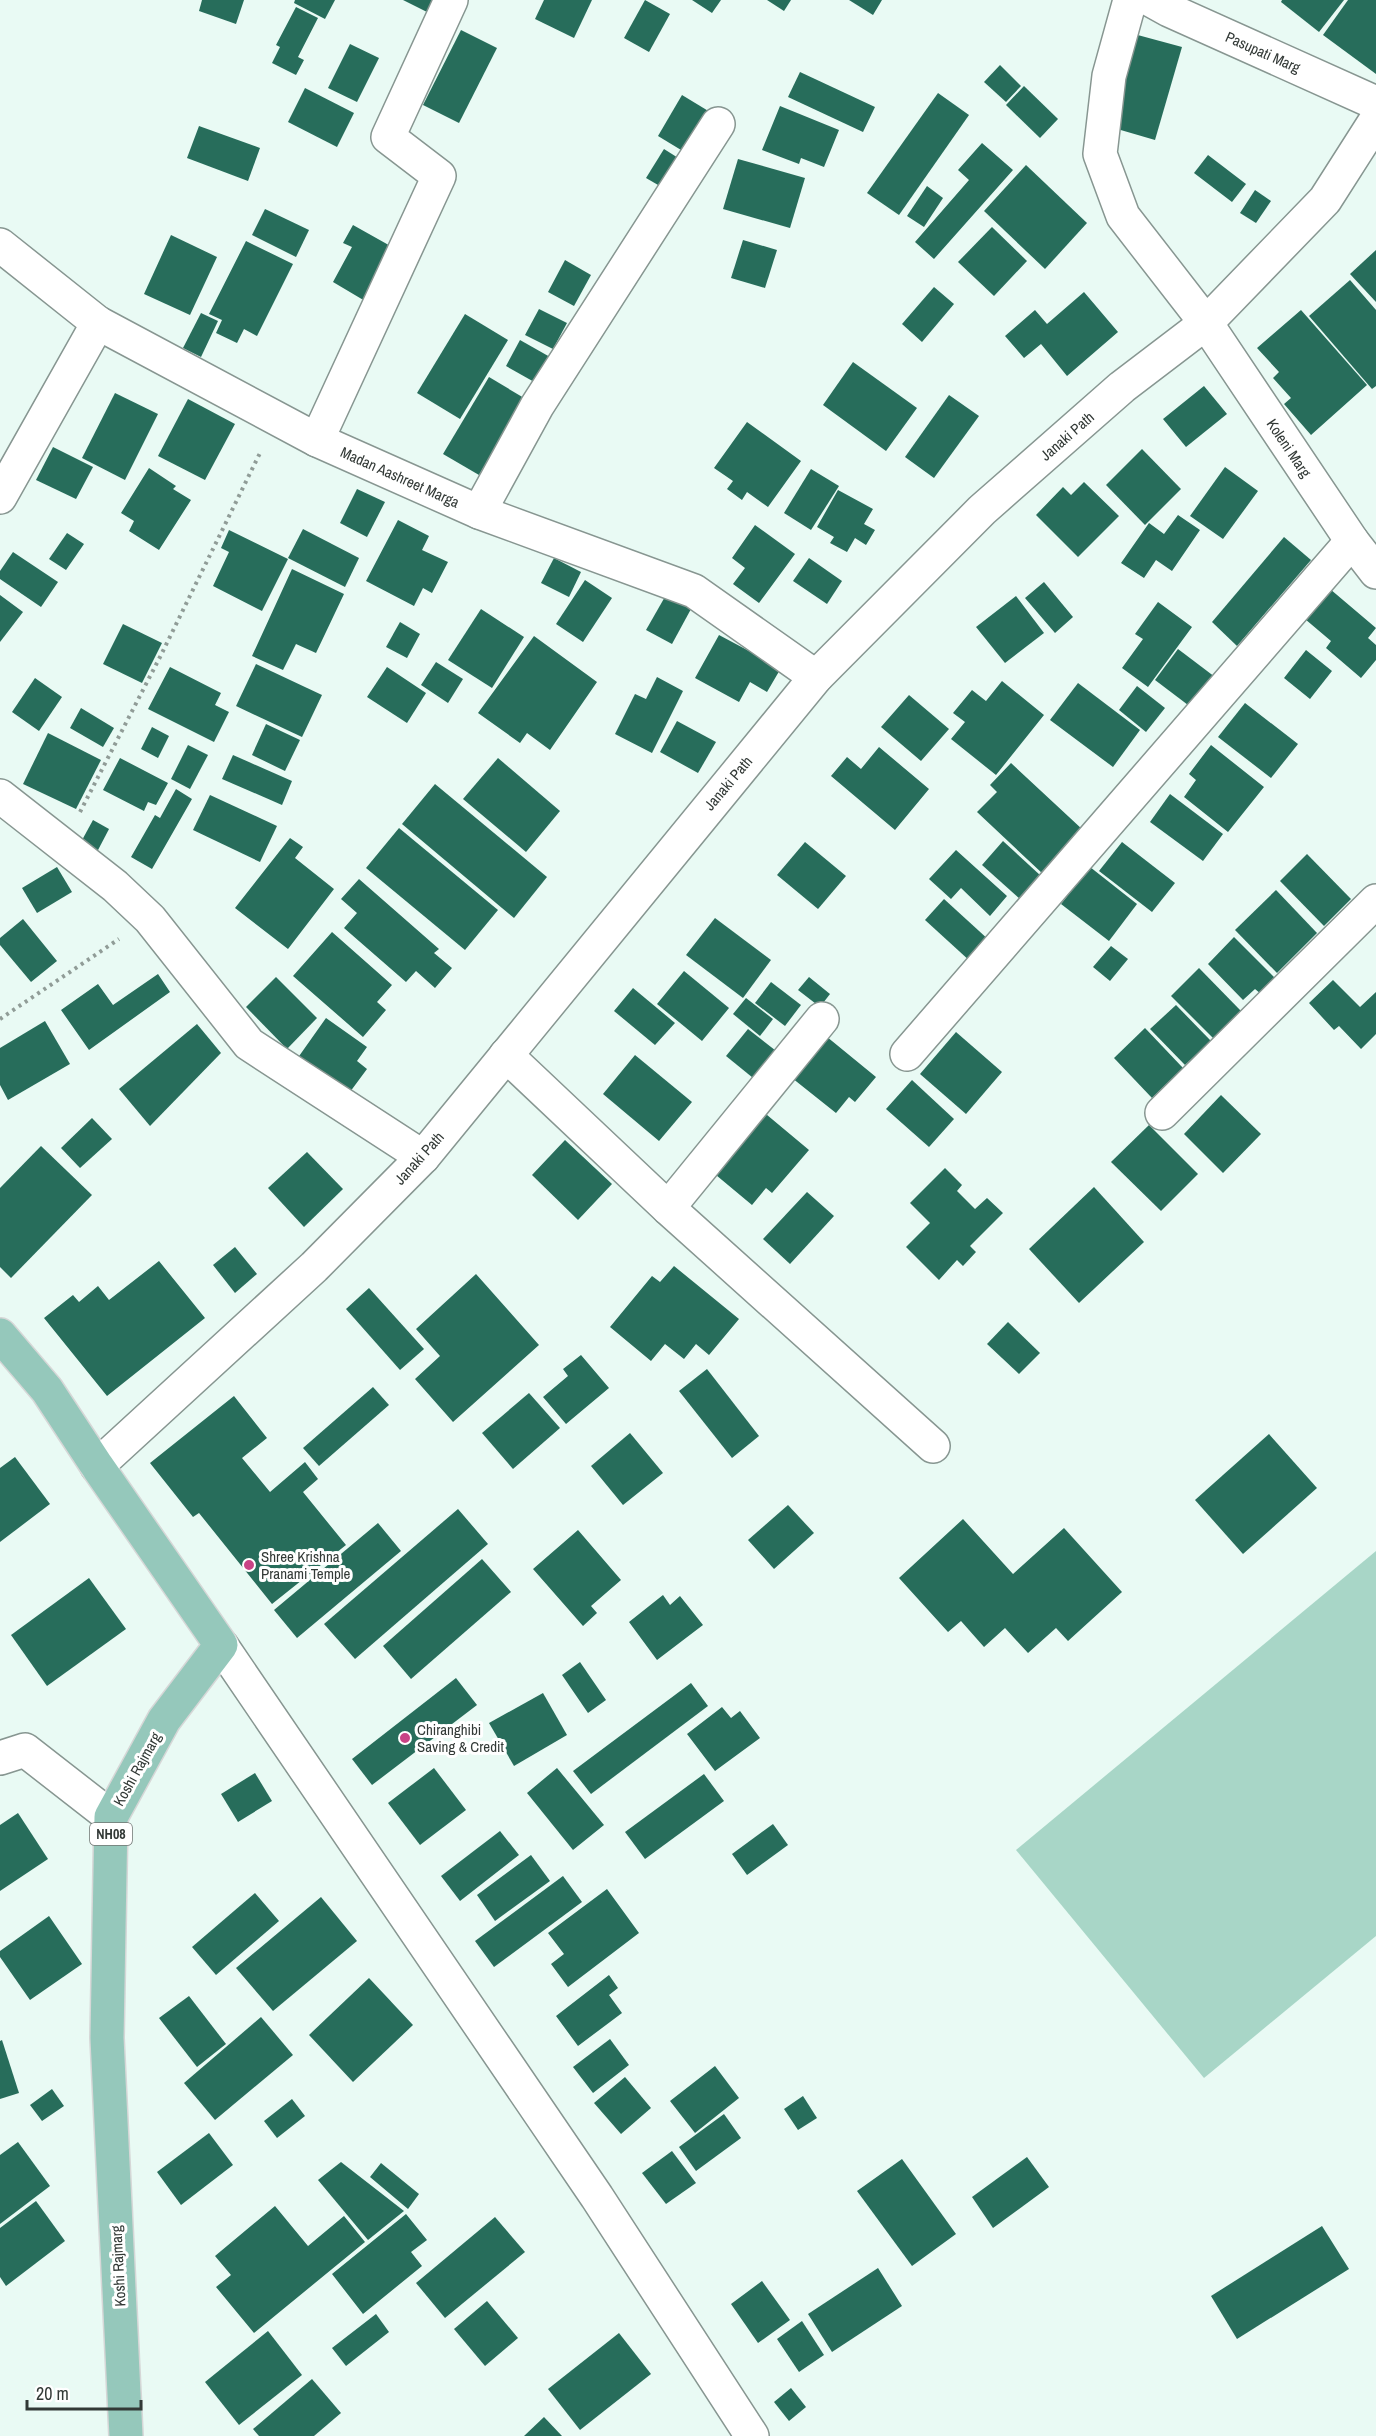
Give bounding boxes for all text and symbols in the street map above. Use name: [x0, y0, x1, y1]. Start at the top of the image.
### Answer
street label: Pasupati Marg: [1222, 26, 1304, 78]
street label: Janaki Path: [1036, 407, 1098, 465]
street label: Koleni Marg: [1262, 415, 1316, 481]
street label: Madan Aashreet Marga: [337, 441, 463, 513]
street label: Janaki Path: [699, 751, 757, 815]
street label: Janaki Path: [389, 1127, 449, 1189]
place label: Shree Krishna Pranami Temple: [261, 1546, 351, 1584]
marker: Shree Krishna Pranami Temple: [242, 1558, 256, 1572]
place label: Chiranghibi Saving & Credit: [417, 1719, 504, 1757]
street label: Koshi Rajmarg: [108, 1728, 166, 1810]
marker: Chiranghibi Saving & Credit: [398, 1731, 412, 1745]
road number: NH08: [90, 1823, 132, 1845]
street label: Koshi Rajmarg: [105, 2225, 131, 2307]
scale bar: [27, 2373, 141, 2411]
text: 20 m: [36, 2381, 69, 2406]

